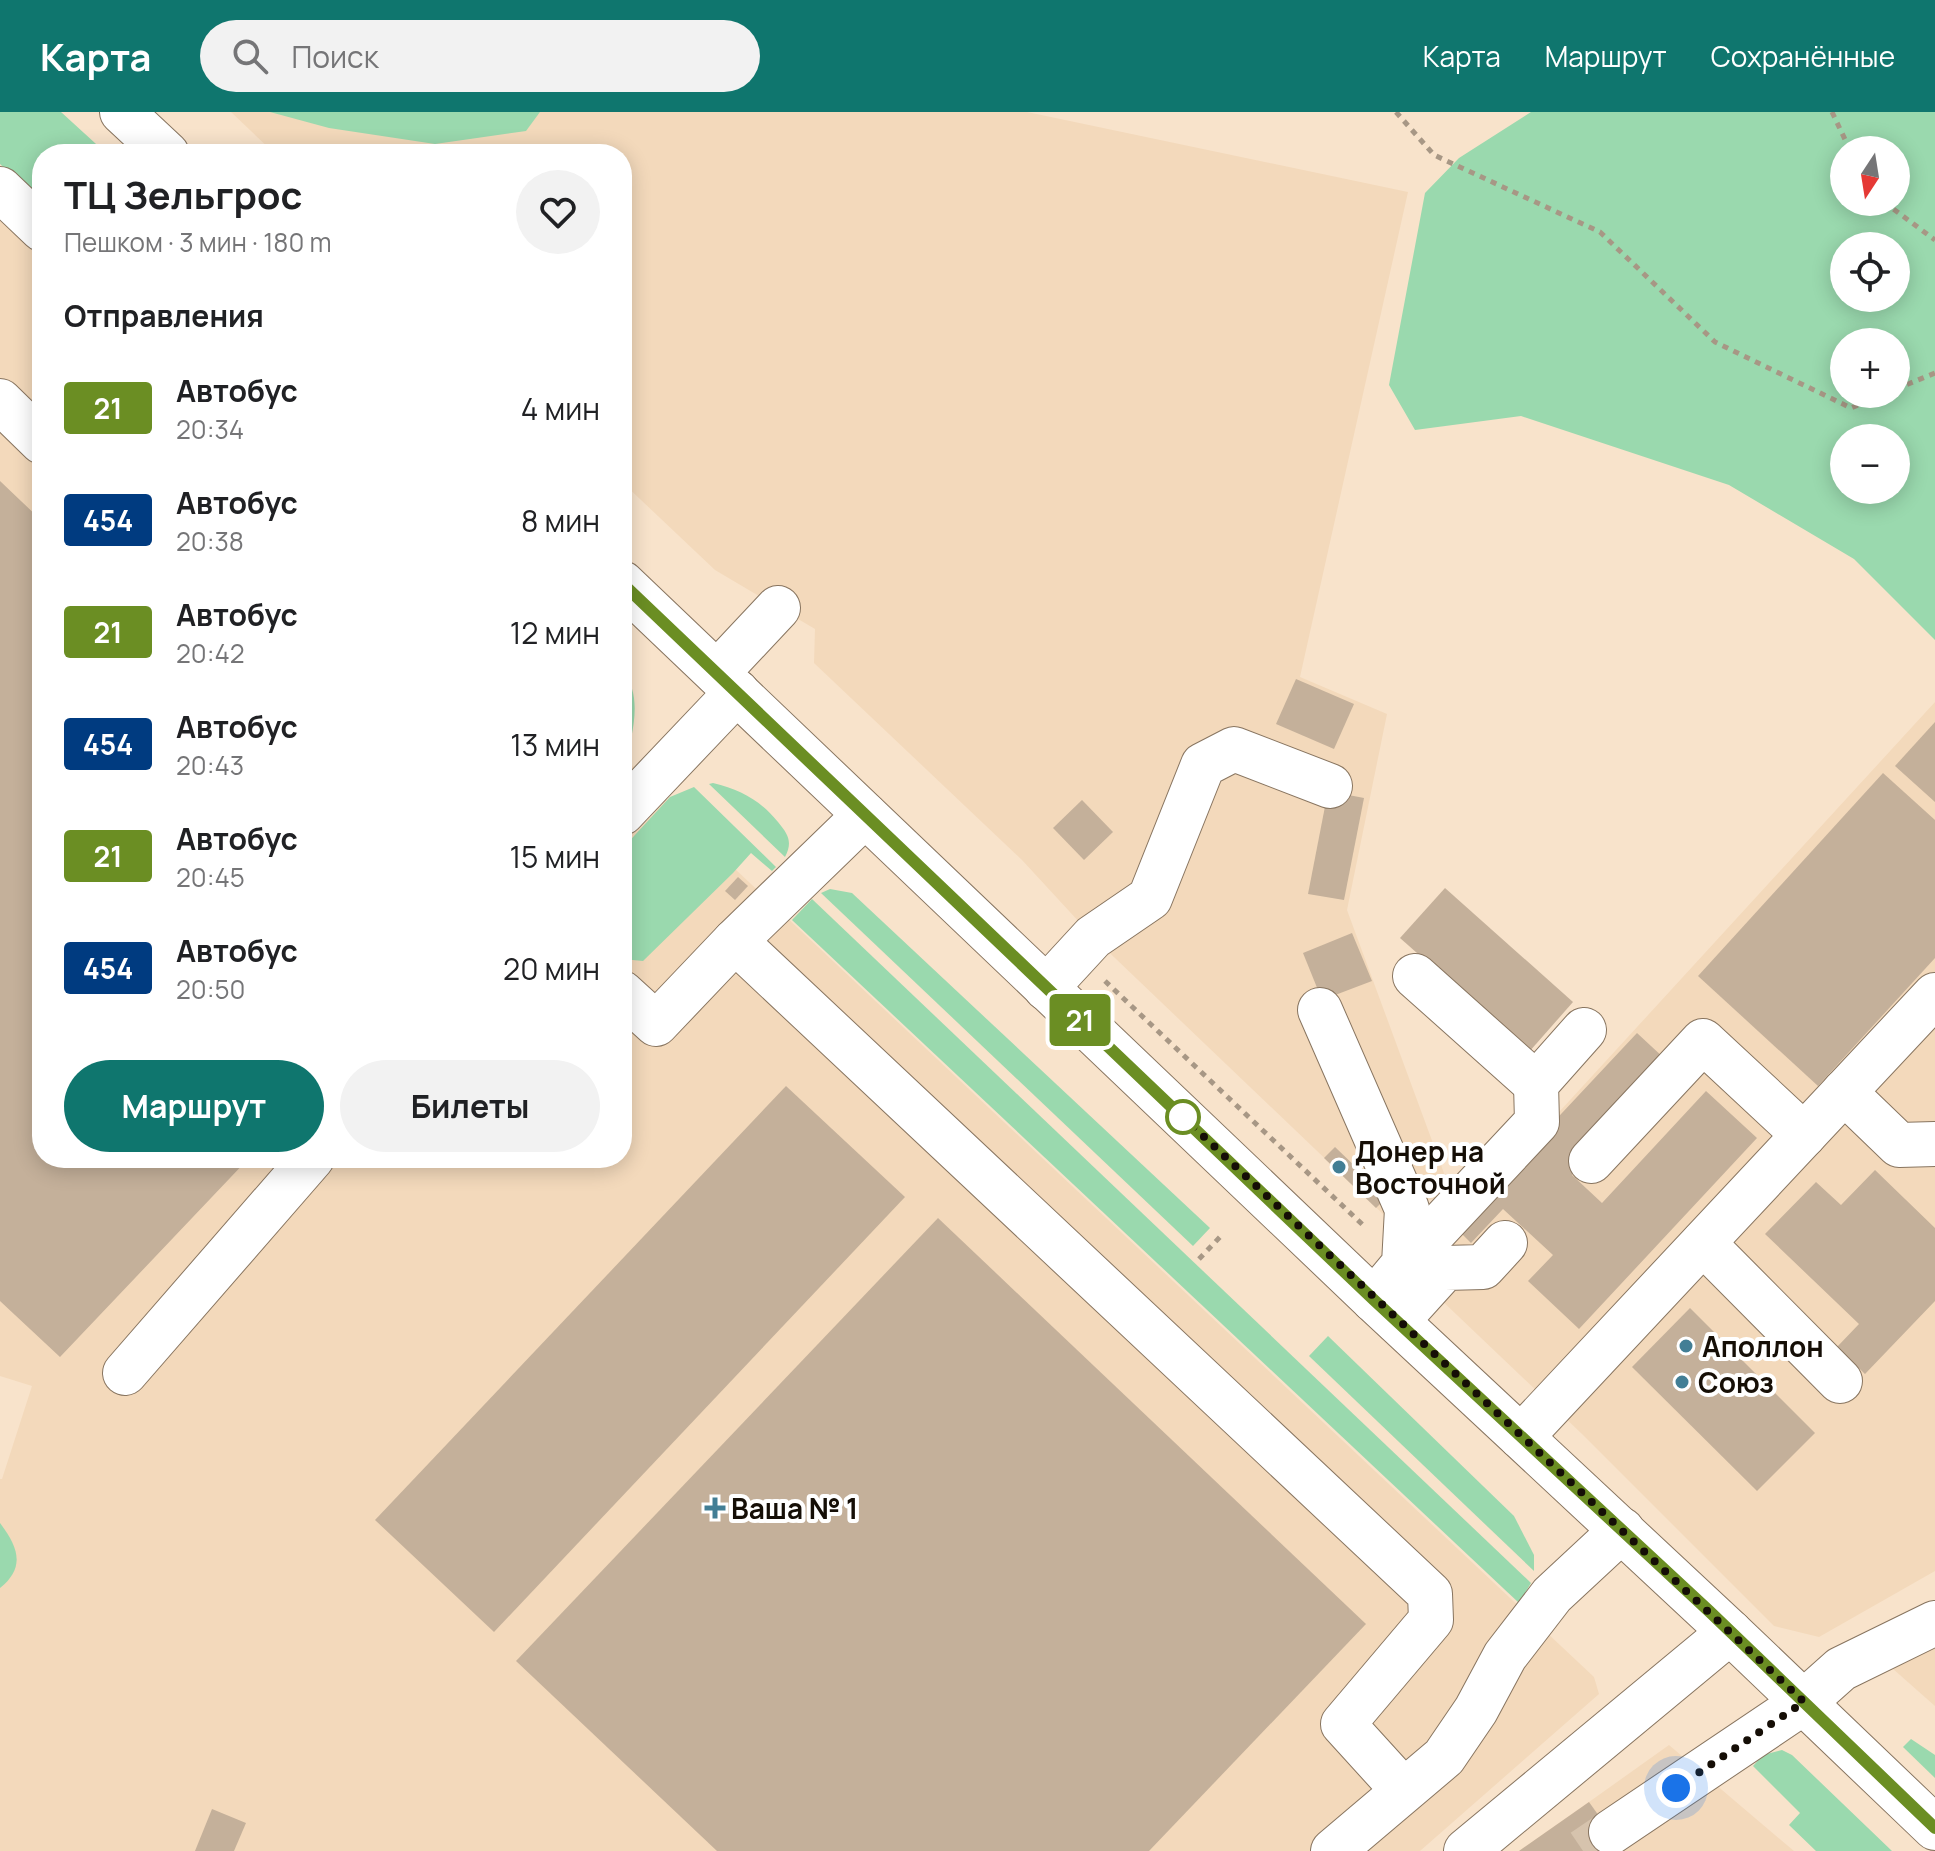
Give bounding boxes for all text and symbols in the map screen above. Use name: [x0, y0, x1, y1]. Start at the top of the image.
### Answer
search box: [200, 20, 760, 92]
text: Карта: [40, 30, 152, 82]
icon: search: [228, 34, 272, 78]
text: Поиск: [292, 36, 379, 77]
text: Карта: [1423, 37, 1501, 75]
text: Маршрут: [1545, 37, 1667, 75]
text: Сохранённые: [1711, 37, 1895, 75]
north arrow: [1830, 136, 1910, 216]
map controls: [1830, 136, 1910, 504]
text: ТЦ Зельгрос: [64, 168, 302, 220]
button: heart: [516, 170, 600, 254]
text: Пешком · 3 мин · 180 m: [64, 224, 332, 260]
button: locate: [1830, 232, 1910, 312]
text: Отправления: [64, 295, 264, 336]
button: +: [1830, 328, 1910, 408]
text: Автобус: [176, 370, 298, 411]
text: 4 мин: [521, 388, 600, 429]
text: 21: [94, 389, 122, 427]
text: 20:34: [176, 411, 244, 447]
button: −: [1830, 424, 1910, 504]
text: Автобус: [176, 482, 298, 523]
text: 8 мин: [521, 500, 600, 541]
text: 454: [83, 501, 133, 539]
text: 20:38: [176, 523, 244, 559]
text: Автобус: [176, 594, 298, 635]
text: 12 мин: [510, 612, 600, 653]
text: 21: [94, 613, 122, 651]
text: 20:42: [176, 635, 245, 671]
text: Автобус: [176, 706, 298, 747]
text: 13 мин: [510, 724, 600, 765]
text: 454: [83, 725, 133, 763]
text: 20:43: [176, 747, 244, 783]
text: Автобус: [176, 818, 298, 859]
text: 15 мин: [509, 836, 600, 877]
text: 21: [94, 837, 122, 875]
text: 20:45: [176, 859, 245, 895]
text: Автобус: [176, 930, 298, 971]
text: 20 мин: [503, 948, 600, 989]
text: 454: [83, 949, 133, 987]
text: 20:50: [176, 971, 245, 1007]
line badge: 21: [1044, 994, 1116, 1046]
text: 21: [1066, 1001, 1094, 1039]
button: Маршрут: [64, 1060, 324, 1152]
button: Билеты: [340, 1060, 600, 1152]
unlabelled marker: [1166, 1100, 1200, 1134]
place label: Донер на Восточной: [1355, 1132, 1506, 1202]
marker: Донер на Восточной: [1330, 1158, 1348, 1176]
place label: Аполлон: [1702, 1327, 1824, 1365]
marker: Аполлон: [1677, 1337, 1695, 1355]
place label: Союз: [1698, 1363, 1774, 1401]
marker: Союз: [1673, 1373, 1691, 1391]
place label: Ваша № 1: [731, 1489, 858, 1527]
marker: Ваша № 1: [706, 1499, 724, 1517]
your location: [1656, 1768, 1696, 1808]

